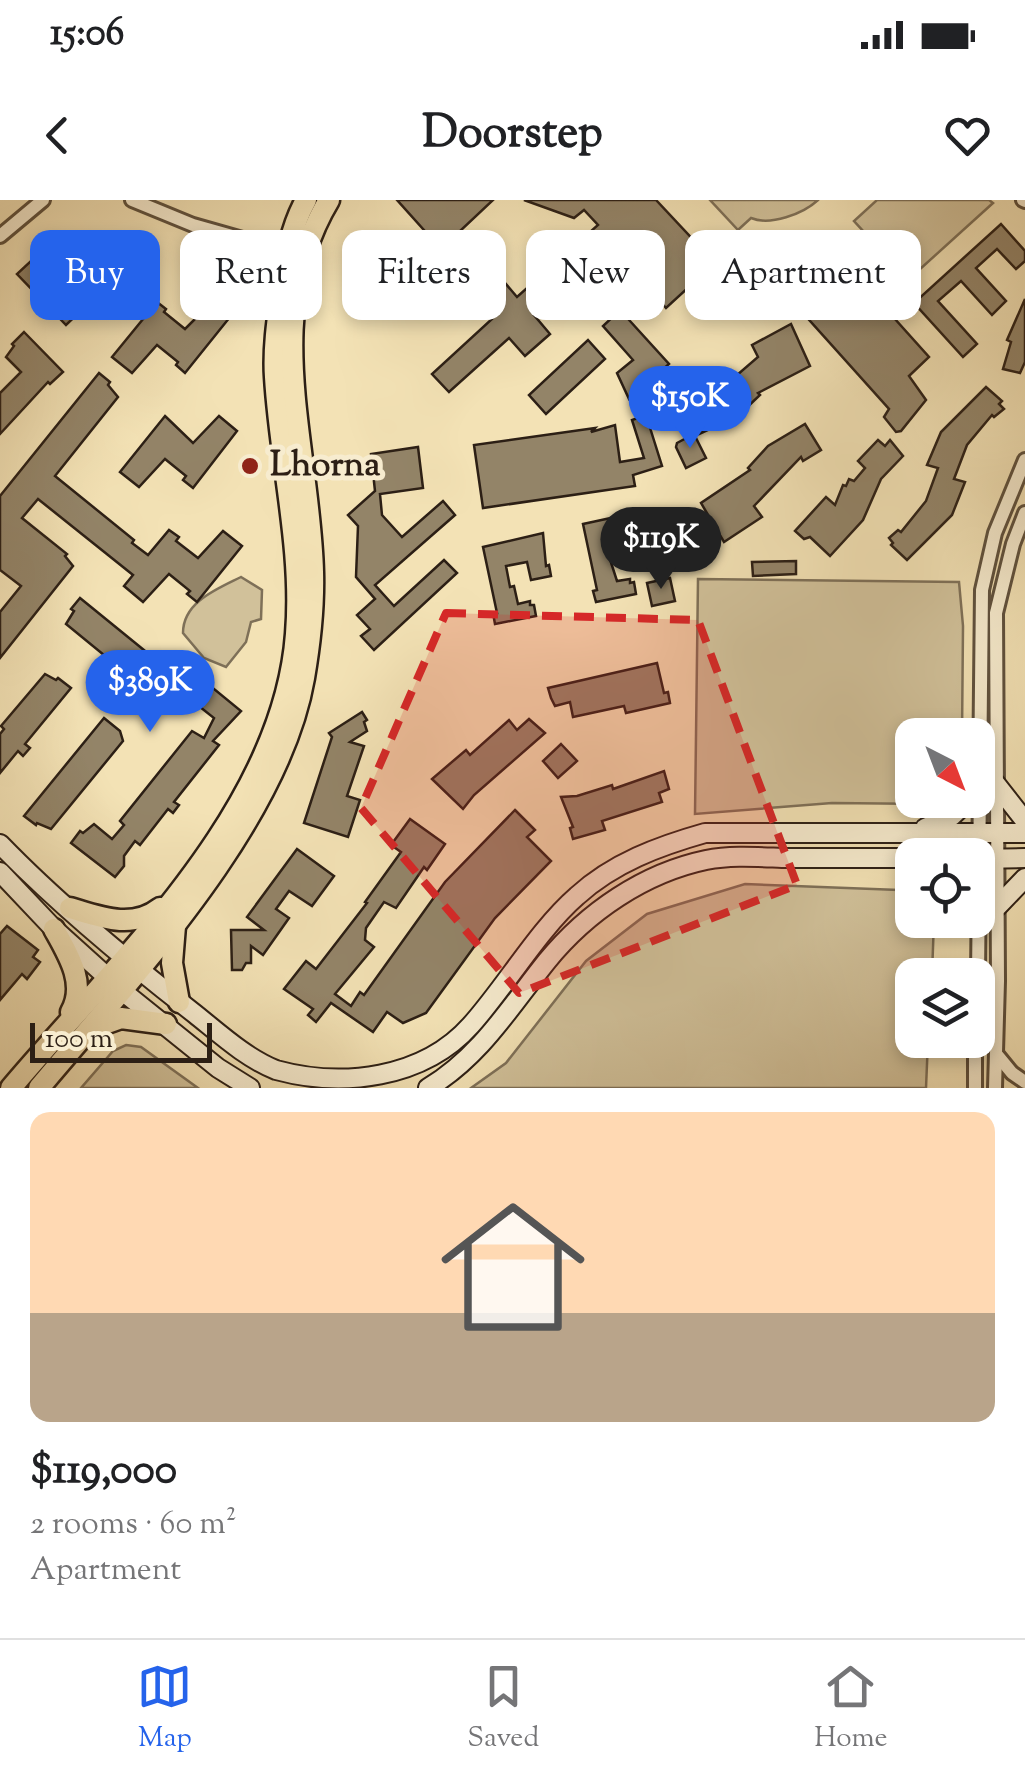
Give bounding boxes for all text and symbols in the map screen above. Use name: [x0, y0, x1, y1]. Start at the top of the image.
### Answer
text: 15:06: [50, 8, 124, 62]
text: Doorstep: [422, 103, 603, 168]
icon: back: [30, 108, 85, 163]
icon: heart: [940, 108, 995, 163]
chip: Buy: [30, 230, 160, 320]
chip: Rent: [180, 230, 322, 320]
chip: Filters: [342, 230, 506, 320]
chip: New: [526, 230, 665, 320]
chip: Apartment: [685, 230, 921, 320]
pin: $150K: [620, 366, 760, 451]
text: $150K: [651, 375, 729, 421]
place label: Lhorna: [270, 441, 380, 492]
marker: Lhorna: [239, 455, 261, 477]
pin: $119K: [591, 507, 731, 592]
text: $119K: [622, 516, 700, 562]
pin: $389K: [80, 650, 220, 735]
text: $389K: [108, 659, 192, 705]
north arrow: [895, 718, 995, 818]
map controls: [895, 718, 995, 1058]
button: locate: [895, 838, 995, 938]
button: layers: [895, 958, 995, 1058]
scale bar: [30, 1018, 212, 1063]
text: 100 m: [45, 1020, 113, 1060]
icon: home: [423, 1177, 603, 1357]
text: $119,000: [30, 1442, 177, 1502]
text: 2 rooms · 60 m²: [30, 1502, 236, 1548]
text: Apartment: [30, 1548, 181, 1594]
tab: Map: [137, 1659, 192, 1759]
tab: Saved: [467, 1659, 539, 1759]
tab: Home: [814, 1659, 888, 1759]

